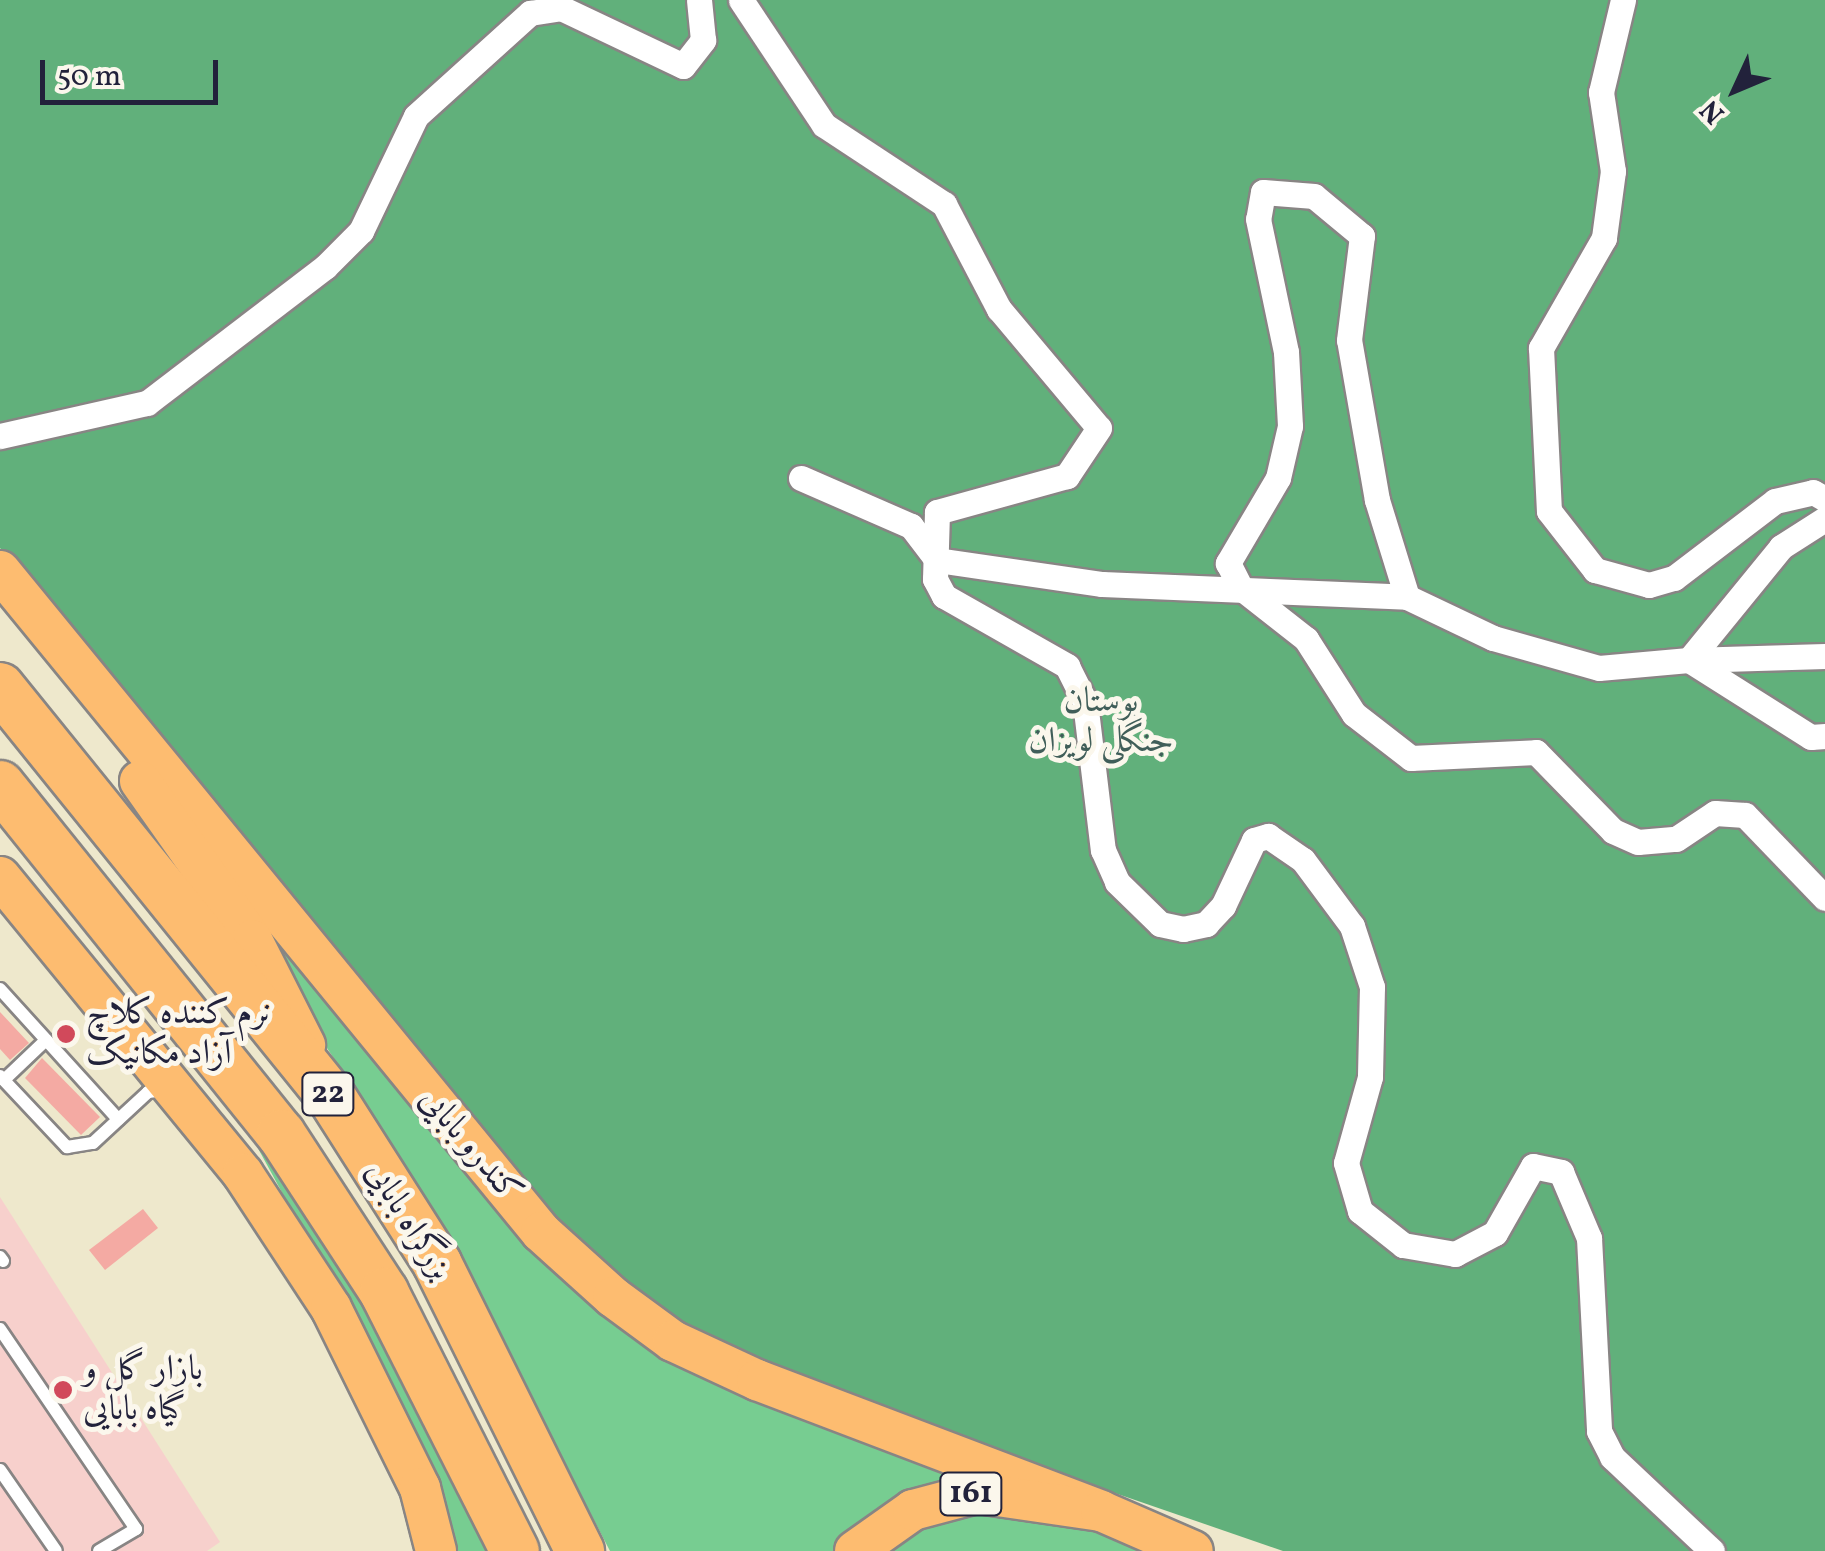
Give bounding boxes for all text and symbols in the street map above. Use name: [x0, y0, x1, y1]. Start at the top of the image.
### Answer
scale bar: [45, 40, 222, 102]
north arrow: [1685, 40, 1785, 140]
text: 50 m: [57, 56, 121, 98]
text: N: [1692, 90, 1734, 132]
park label: بوستان جنگلی لویزان: [1028, 681, 1174, 763]
place label: نرم کننده کلاچ آزاد مکانیک: [86, 993, 271, 1075]
marker: نرم کننده کلاچ آزاد مکانیک: [55, 1023, 77, 1045]
road number: 22: [300, 1067, 356, 1121]
street label: کندرو بابایی: [410, 1080, 530, 1212]
street label: بزرگراه بابایی: [355, 1154, 461, 1288]
place label: بازار گل و گیاه بابایی: [83, 1349, 203, 1431]
marker: بازار گل و گیاه بابایی: [52, 1379, 74, 1401]
road number: 161: [938, 1467, 1004, 1521]

